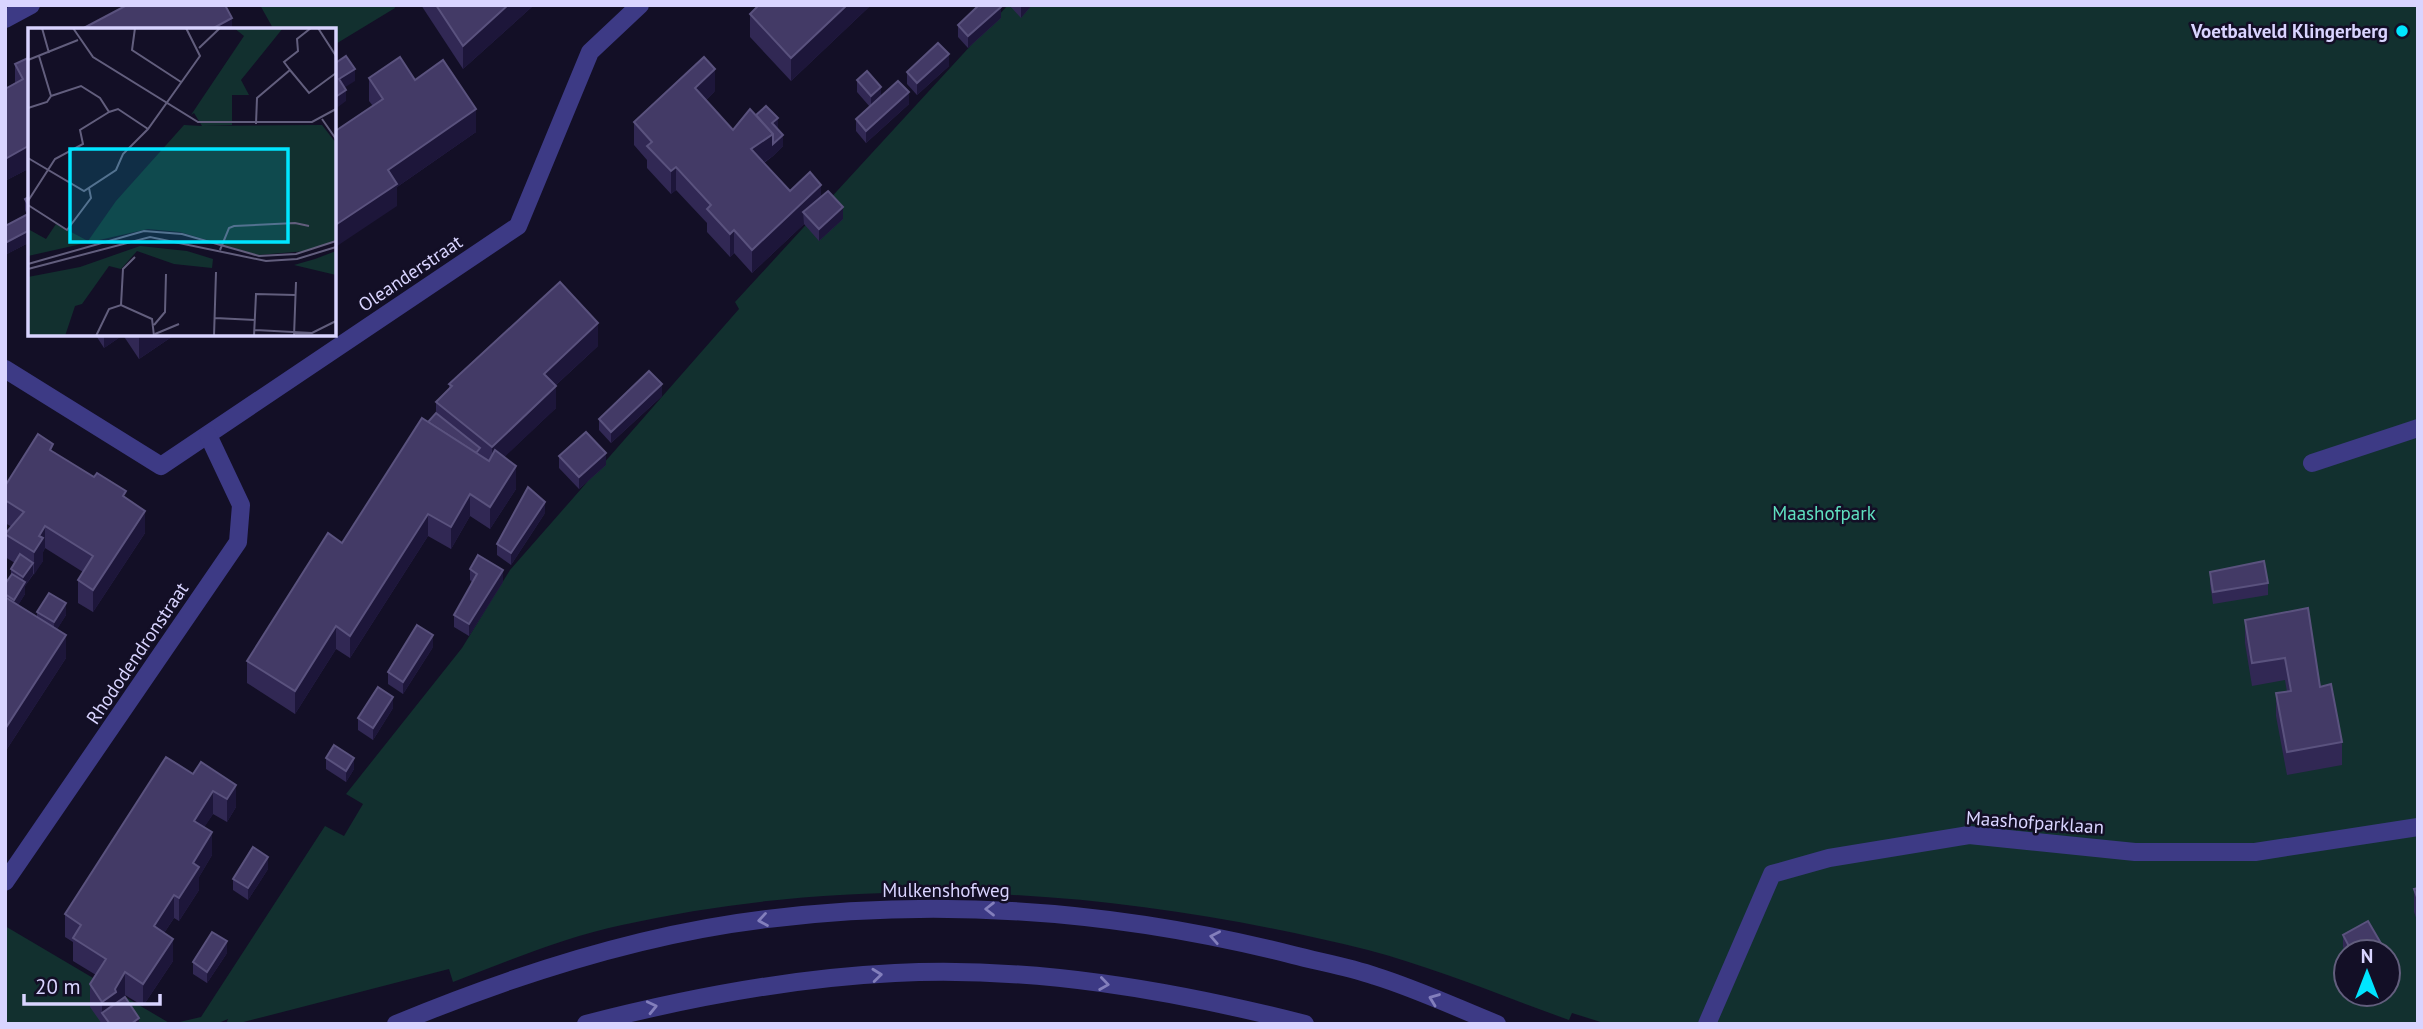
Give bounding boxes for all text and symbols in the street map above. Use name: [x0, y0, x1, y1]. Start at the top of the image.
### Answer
place label: Voetbalveld Klingerberg: [2190, 19, 2388, 43]
marker: Voetbalveld Klingerberg: [2394, 23, 2410, 39]
inset map: [28, 28, 336, 336]
street label: Oleanderstraat: [353, 229, 467, 317]
park label: Maashofpark: [1772, 501, 1876, 525]
street label: Rhododendronstraat: [81, 577, 194, 729]
street label: Maashofparklaan: [1965, 805, 2105, 839]
street label: Mulkenshofweg: [882, 878, 1010, 902]
one-way arrow: [984, 901, 995, 917]
one-way arrow: [757, 912, 769, 927]
one-way arrow: [1209, 930, 1221, 945]
north arrow: [2332, 938, 2402, 1008]
text: N: [2361, 944, 2373, 968]
scale bar: [24, 962, 161, 1006]
one-way arrow: [871, 967, 883, 982]
text: 20 m: [35, 973, 81, 1000]
one-way arrow: [1098, 976, 1110, 991]
one-way arrow: [1428, 993, 1440, 1007]
one-way arrow: [646, 1001, 658, 1016]

